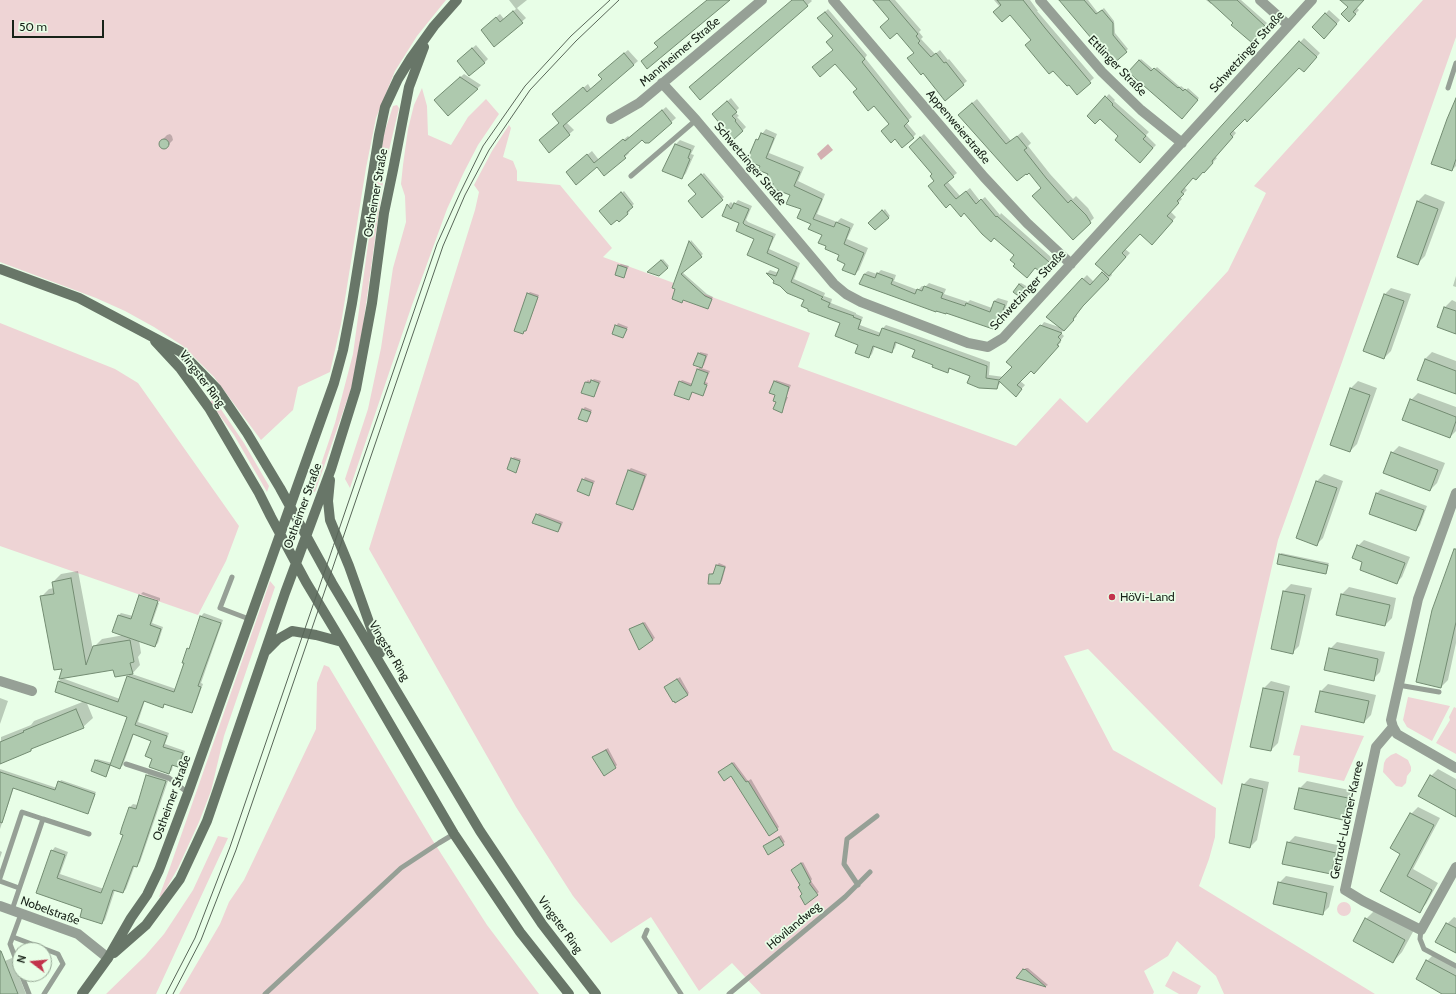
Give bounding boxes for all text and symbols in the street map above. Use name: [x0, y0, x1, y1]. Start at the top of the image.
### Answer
street label: Schwetzinger Straße: [1207, 8, 1287, 96]
scale bar: [14, 12, 106, 38]
street label: Mannheimer Straße: [637, 14, 723, 90]
text: 50 m: [19, 19, 47, 34]
street label: Ettlinger Straße: [1085, 33, 1149, 99]
street label: Appenweierstraße: [923, 87, 993, 167]
street label: Schwetzinger Straße: [711, 119, 789, 209]
street label: Ostheimer Straße: [361, 147, 391, 239]
street label: Schwetzinger Straße: [987, 247, 1069, 333]
street label: Vingster Ring: [176, 348, 228, 410]
street label: Ostheimer Straße: [281, 461, 325, 551]
place label: HöVi-Land: [1120, 590, 1175, 604]
marker: HöVi-Land: [1107, 592, 1117, 602]
street label: Vingster Ring: [366, 619, 412, 683]
street label: Ostheimer Straße: [150, 753, 194, 843]
street label: Gertrud-Luckner-Karree: [1327, 760, 1367, 880]
street label: Nobelstraße: [18, 894, 82, 928]
street label: Vingster Ring: [534, 894, 586, 956]
street label: Hövilandweg: [764, 899, 824, 953]
north arrow: [12, 942, 52, 982]
text: N: [14, 953, 29, 965]

